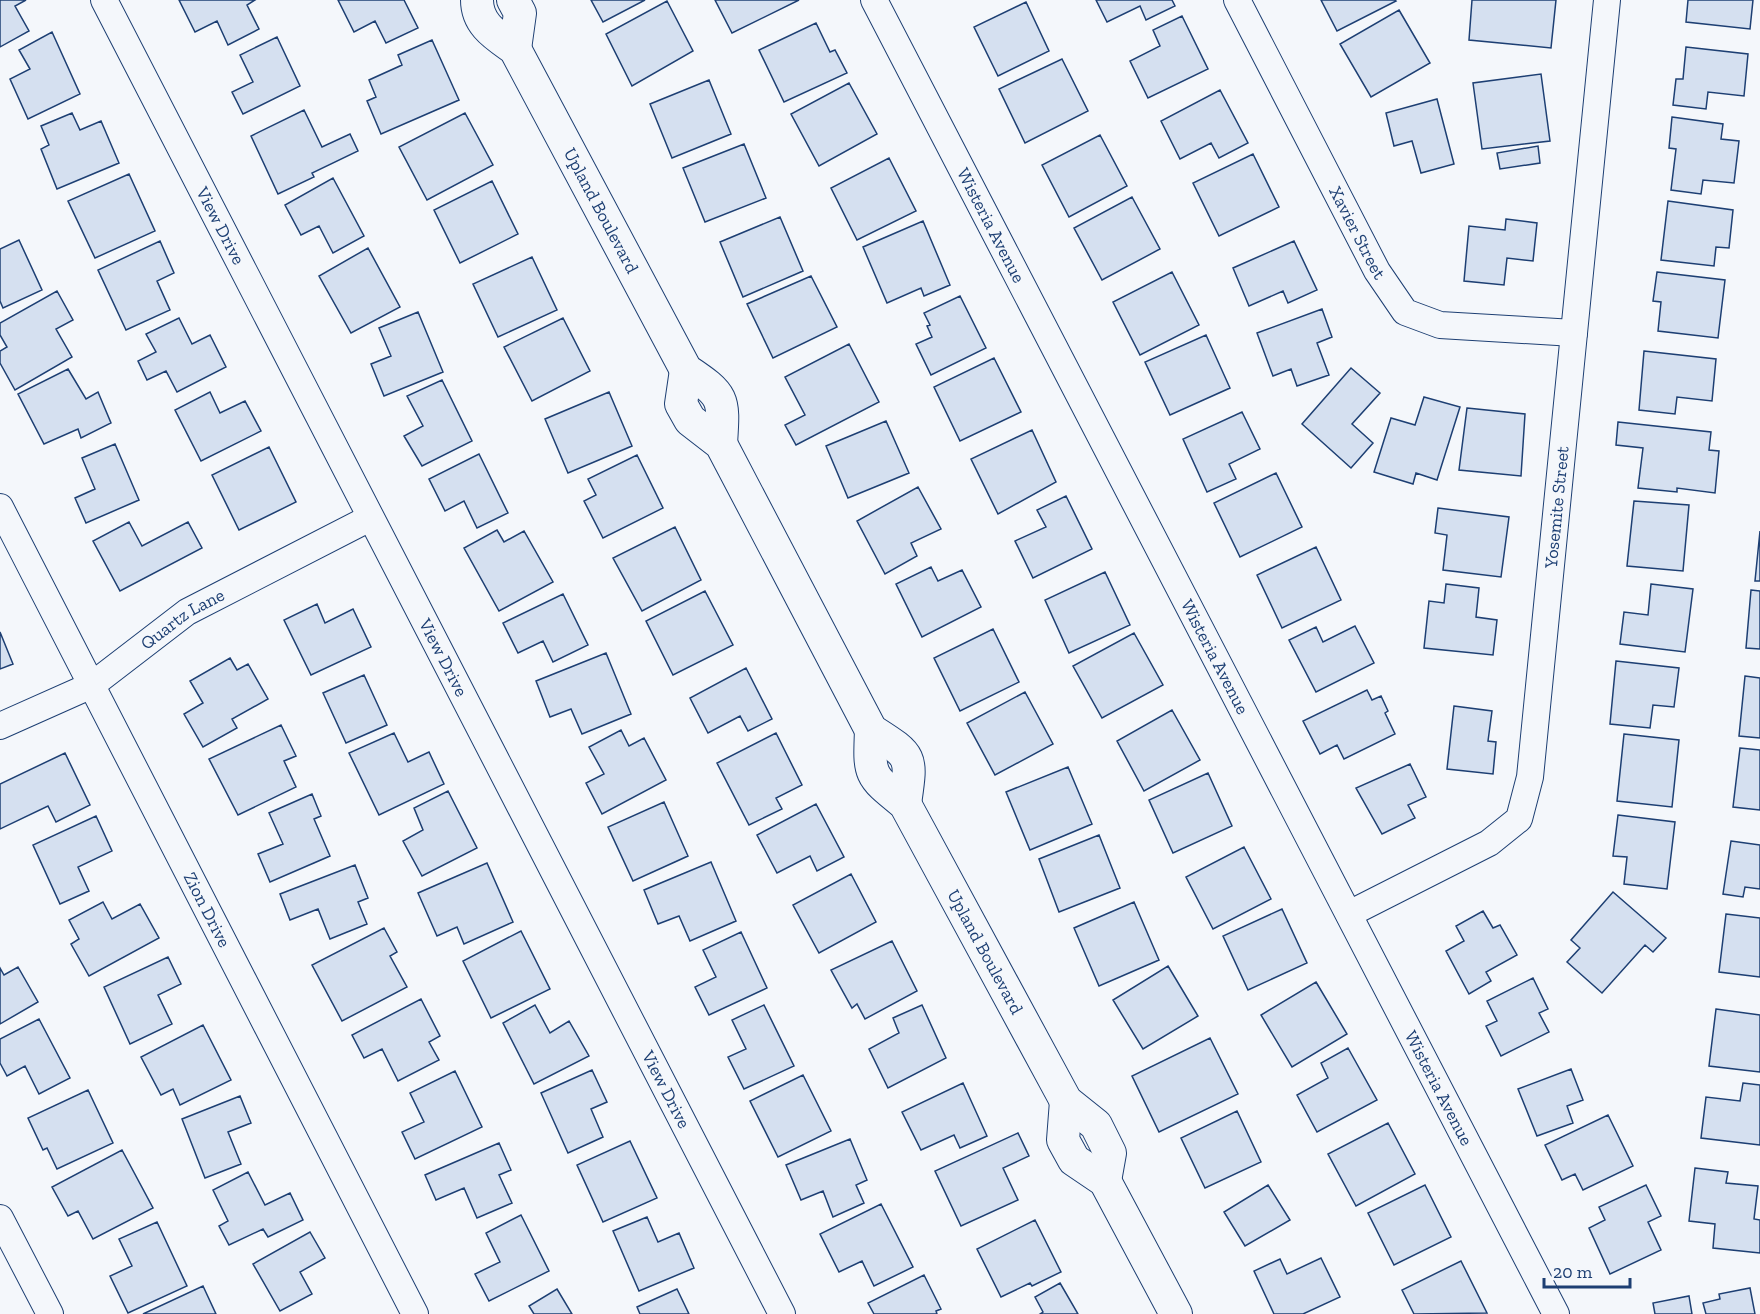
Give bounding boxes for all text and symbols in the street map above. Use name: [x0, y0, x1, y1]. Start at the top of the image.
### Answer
street label: Upland Boulevard: [559, 144, 643, 277]
street label: Wisteria Avenue: [952, 164, 1030, 287]
street label: View Drive: [191, 182, 250, 268]
street label: Xavier Street: [1324, 183, 1391, 284]
street label: Yosemite Street: [1540, 445, 1574, 570]
street label: Quartz Lane: [136, 584, 228, 655]
street label: Wisteria Avenue: [1176, 596, 1254, 718]
street label: View Drive: [414, 614, 472, 700]
street label: Zion Drive: [179, 869, 236, 951]
street label: Upland Boulevard: [942, 886, 1028, 1018]
street label: Wisteria Avenue: [1400, 1027, 1478, 1149]
street label: View Drive: [637, 1046, 695, 1132]
scale bar: [1544, 1251, 1630, 1289]
text: 20 m: [1553, 1261, 1593, 1283]

